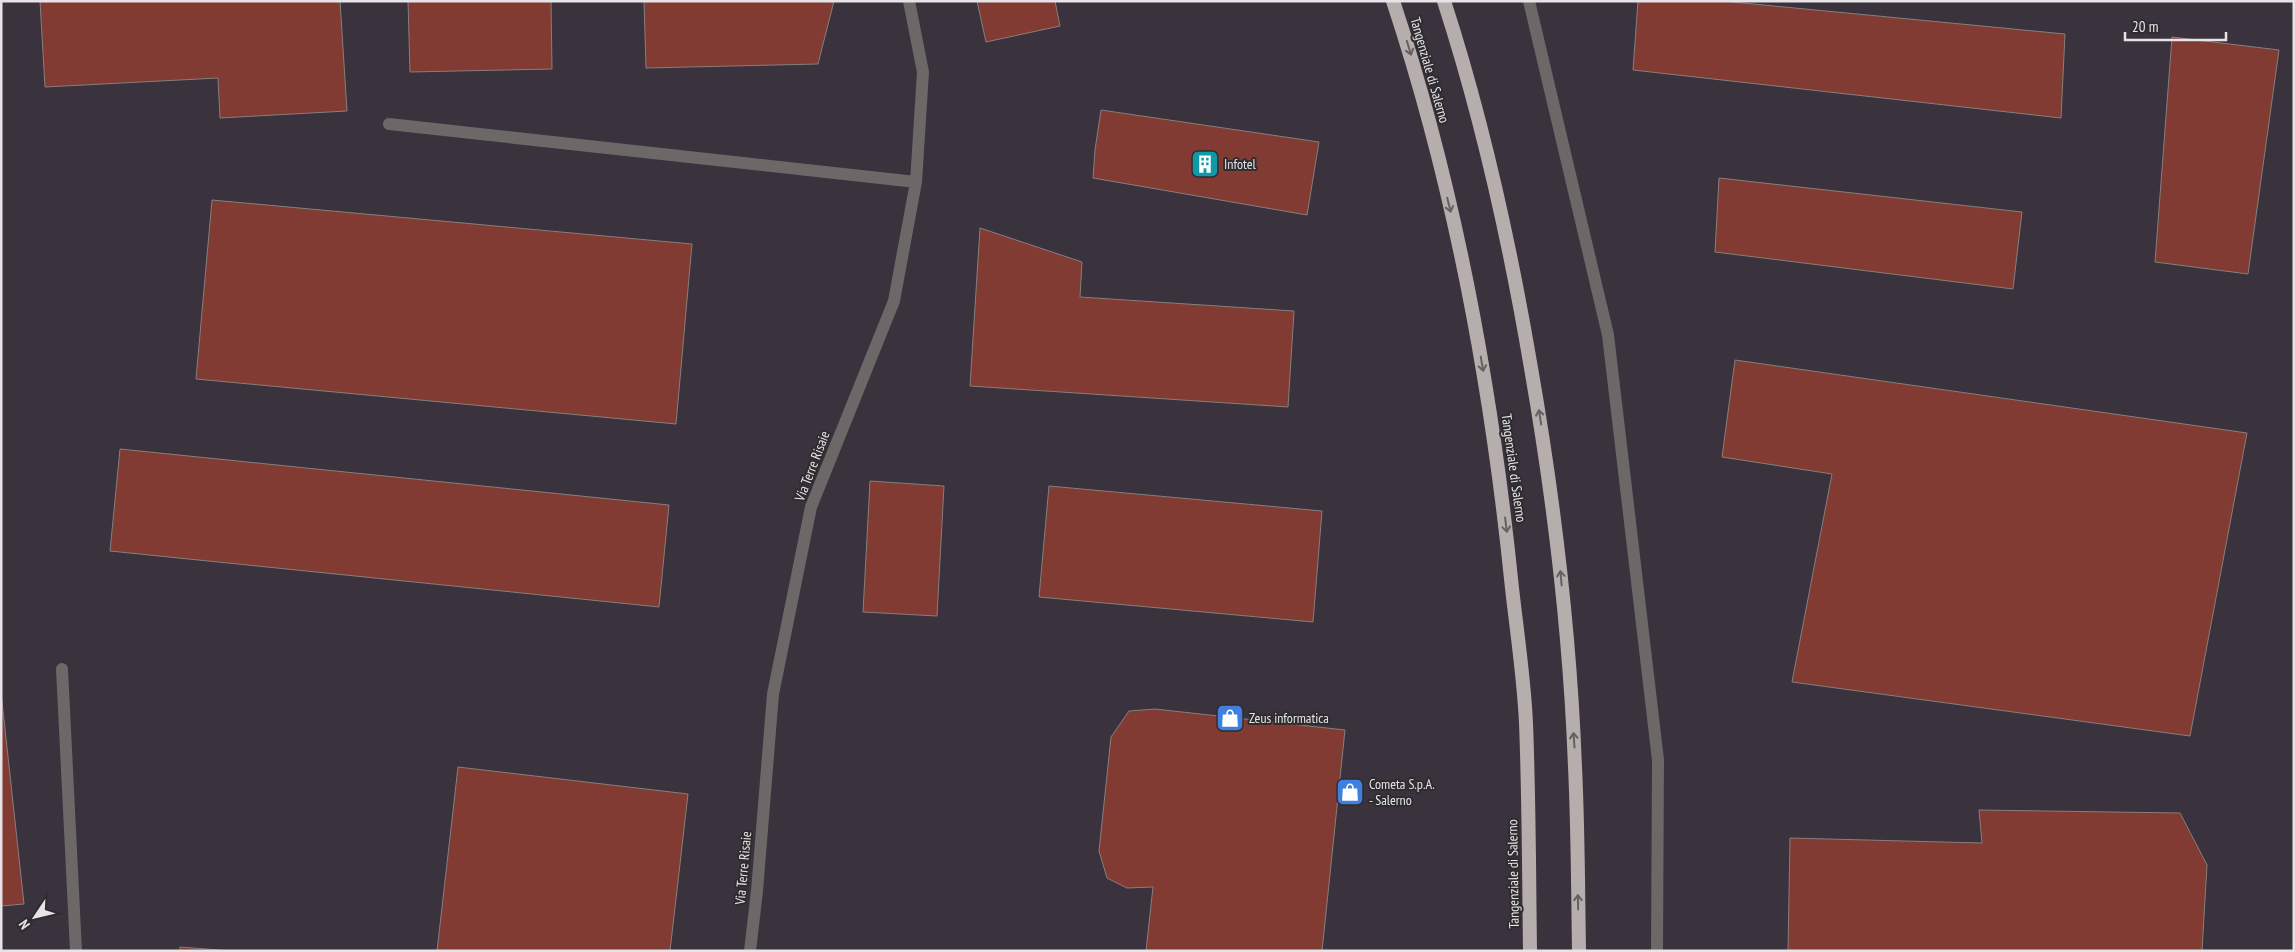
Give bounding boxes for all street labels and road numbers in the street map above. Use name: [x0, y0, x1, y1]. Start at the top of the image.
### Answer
street label: Tangenziale di Salerno: [1406, 15, 1454, 125]
street label: Tangenziale di Salerno: [1497, 413, 1531, 523]
street label: Via Terre Risaie: [790, 428, 834, 505]
street label: Tangenziale di Salerno: [1503, 819, 1523, 929]
street label: Via Terre Risaie: [731, 830, 755, 906]

